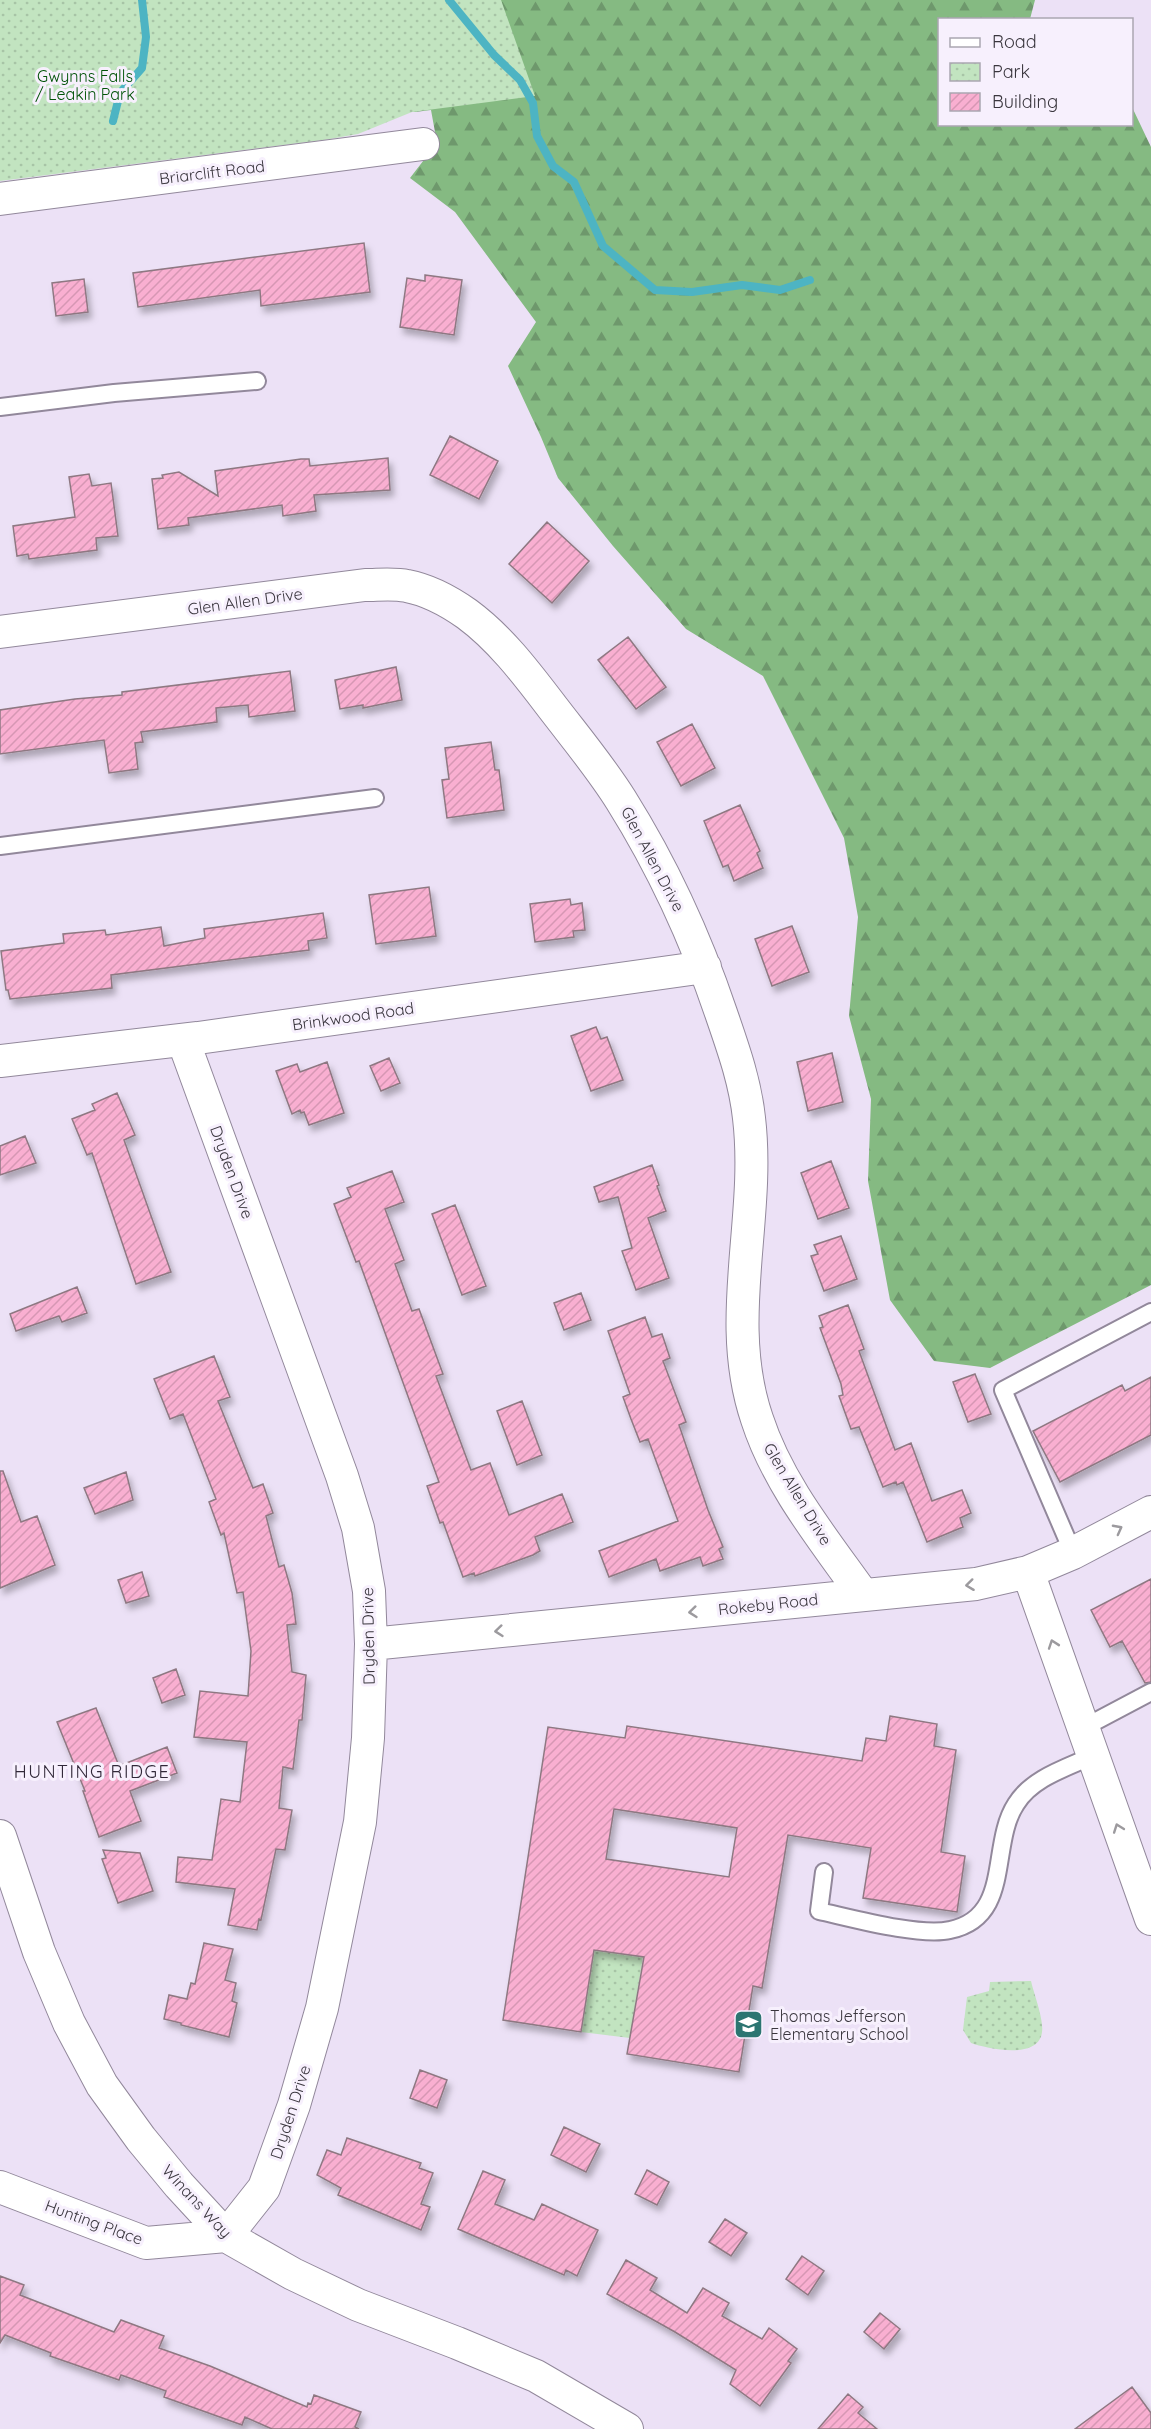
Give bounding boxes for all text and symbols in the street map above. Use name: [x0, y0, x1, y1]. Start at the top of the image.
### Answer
legend: [938, 18, 1133, 126]
text: Road: [992, 30, 1037, 53]
text: Park: [992, 60, 1030, 83]
park label: Gwynns Falls / Leakin Park: [35, 66, 135, 104]
text: Building: [992, 90, 1058, 113]
street label: Briarclift Road: [158, 156, 266, 188]
street label: Glen Allen Drive: [186, 583, 304, 619]
street label: Glen Allen Drive: [617, 803, 689, 915]
street label: Brinkwood Road: [291, 998, 415, 1034]
street label: Dryden Drive: [206, 1123, 258, 1221]
street label: Glen Allen Drive: [760, 1439, 836, 1549]
one-way arrow: [1112, 1525, 1122, 1536]
one-way arrow: [966, 1578, 975, 1590]
street label: Dryden Drive: [357, 1587, 379, 1685]
street label: Rokeby Road: [717, 1589, 819, 1619]
one-way arrow: [688, 1605, 697, 1618]
one-way arrow: [494, 1624, 503, 1637]
one-way arrow: [1047, 1639, 1060, 1650]
district label: HUNTING RIDGE: [14, 1760, 170, 1783]
one-way arrow: [1113, 1823, 1126, 1834]
place label: Thomas Jefferson Elementary School: [770, 2006, 909, 2044]
school or university icon: Thomas Jefferson Elementary School: [733, 2009, 765, 2041]
street label: Dryden Drive: [265, 2063, 315, 2161]
street label: Winans Way: [158, 2160, 236, 2242]
street label: Hunting Place: [42, 2195, 146, 2249]

